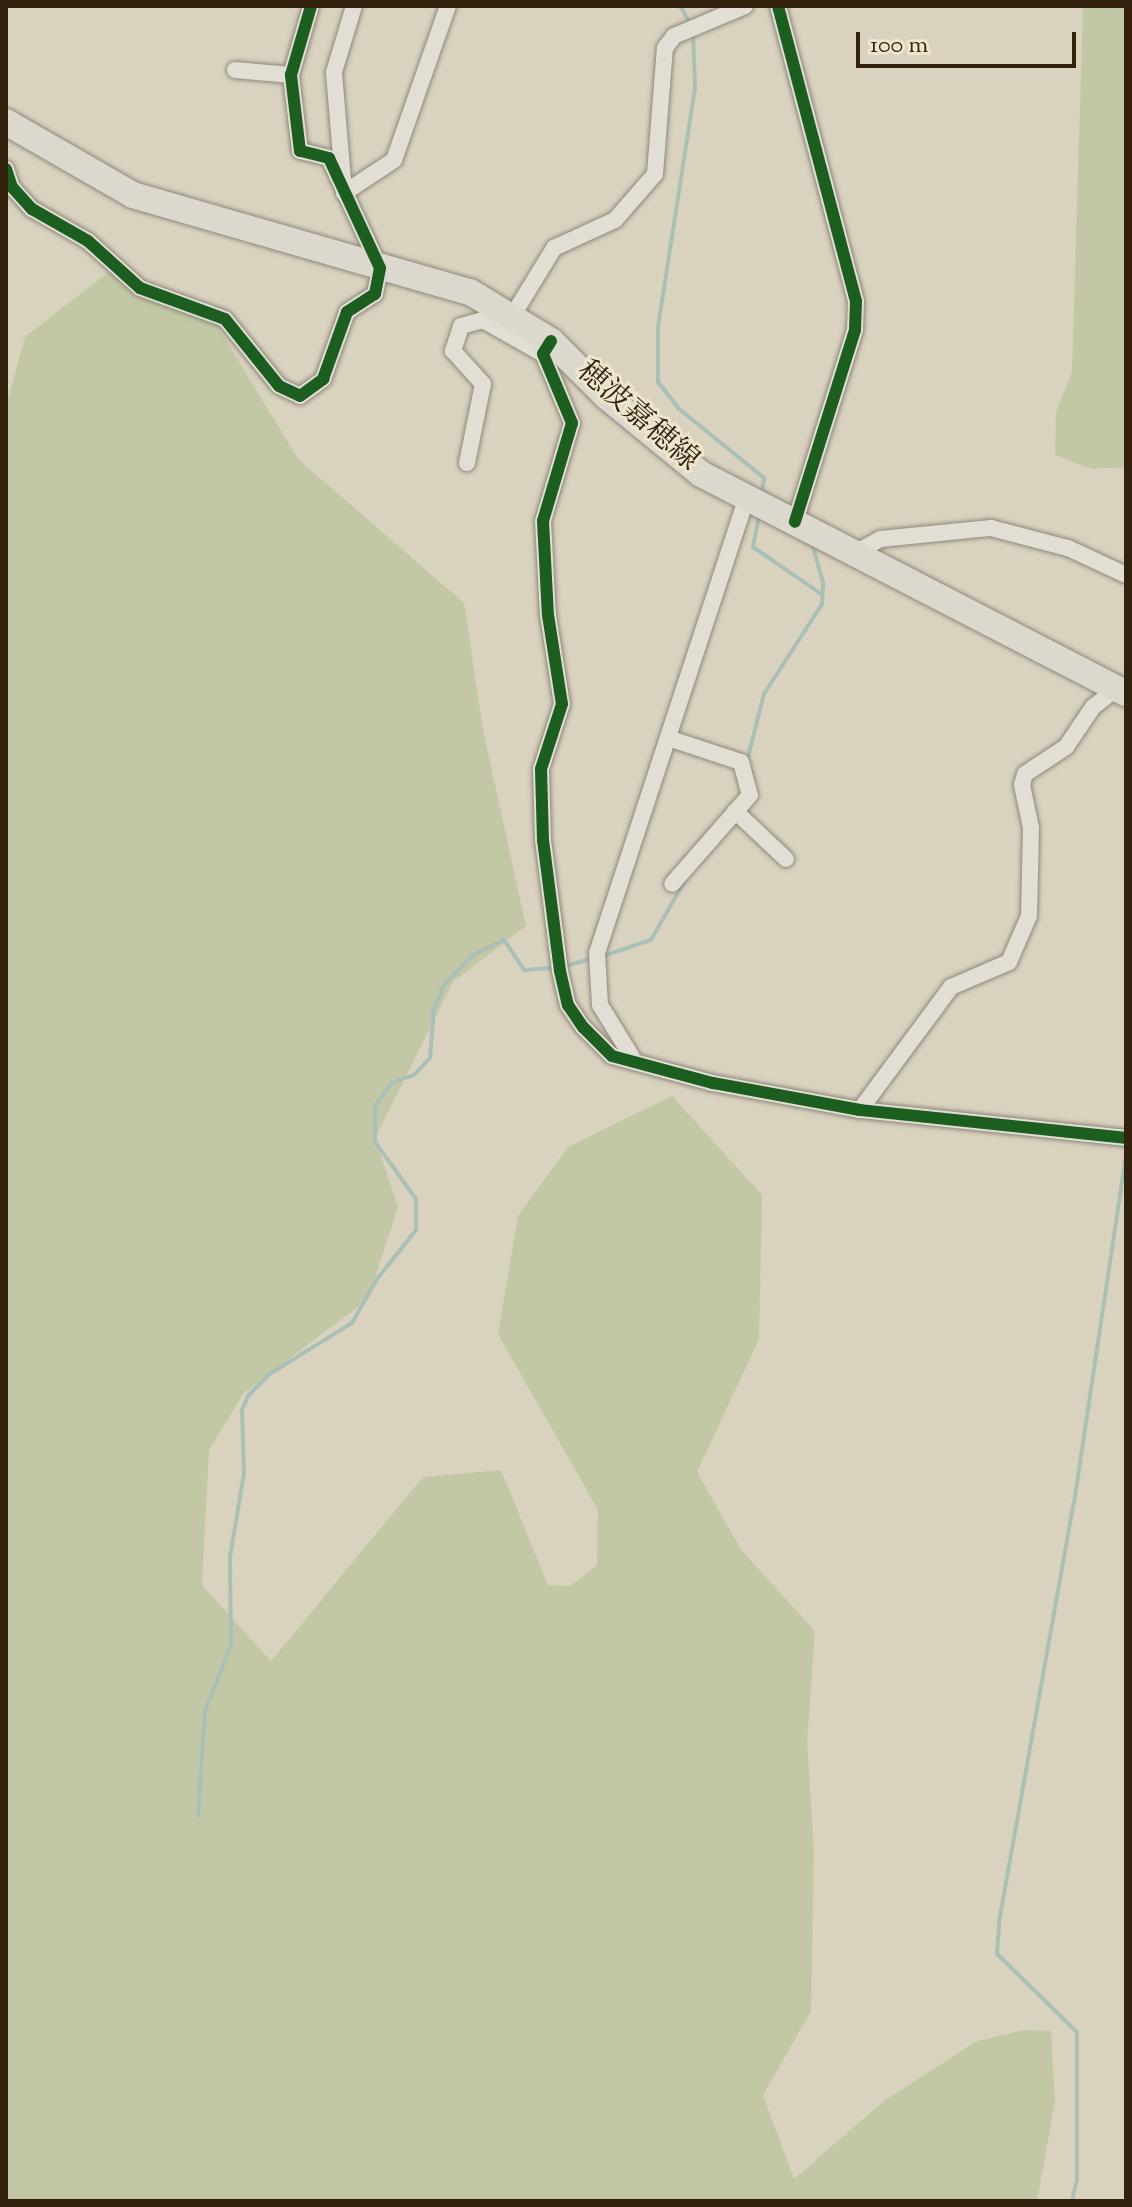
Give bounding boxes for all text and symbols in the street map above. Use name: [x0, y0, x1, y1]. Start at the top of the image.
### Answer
scale bar: [860, 16, 1080, 66]
text: 100 m: [870, 29, 928, 63]
street label: 穂波嘉穂線: [569, 354, 705, 480]

